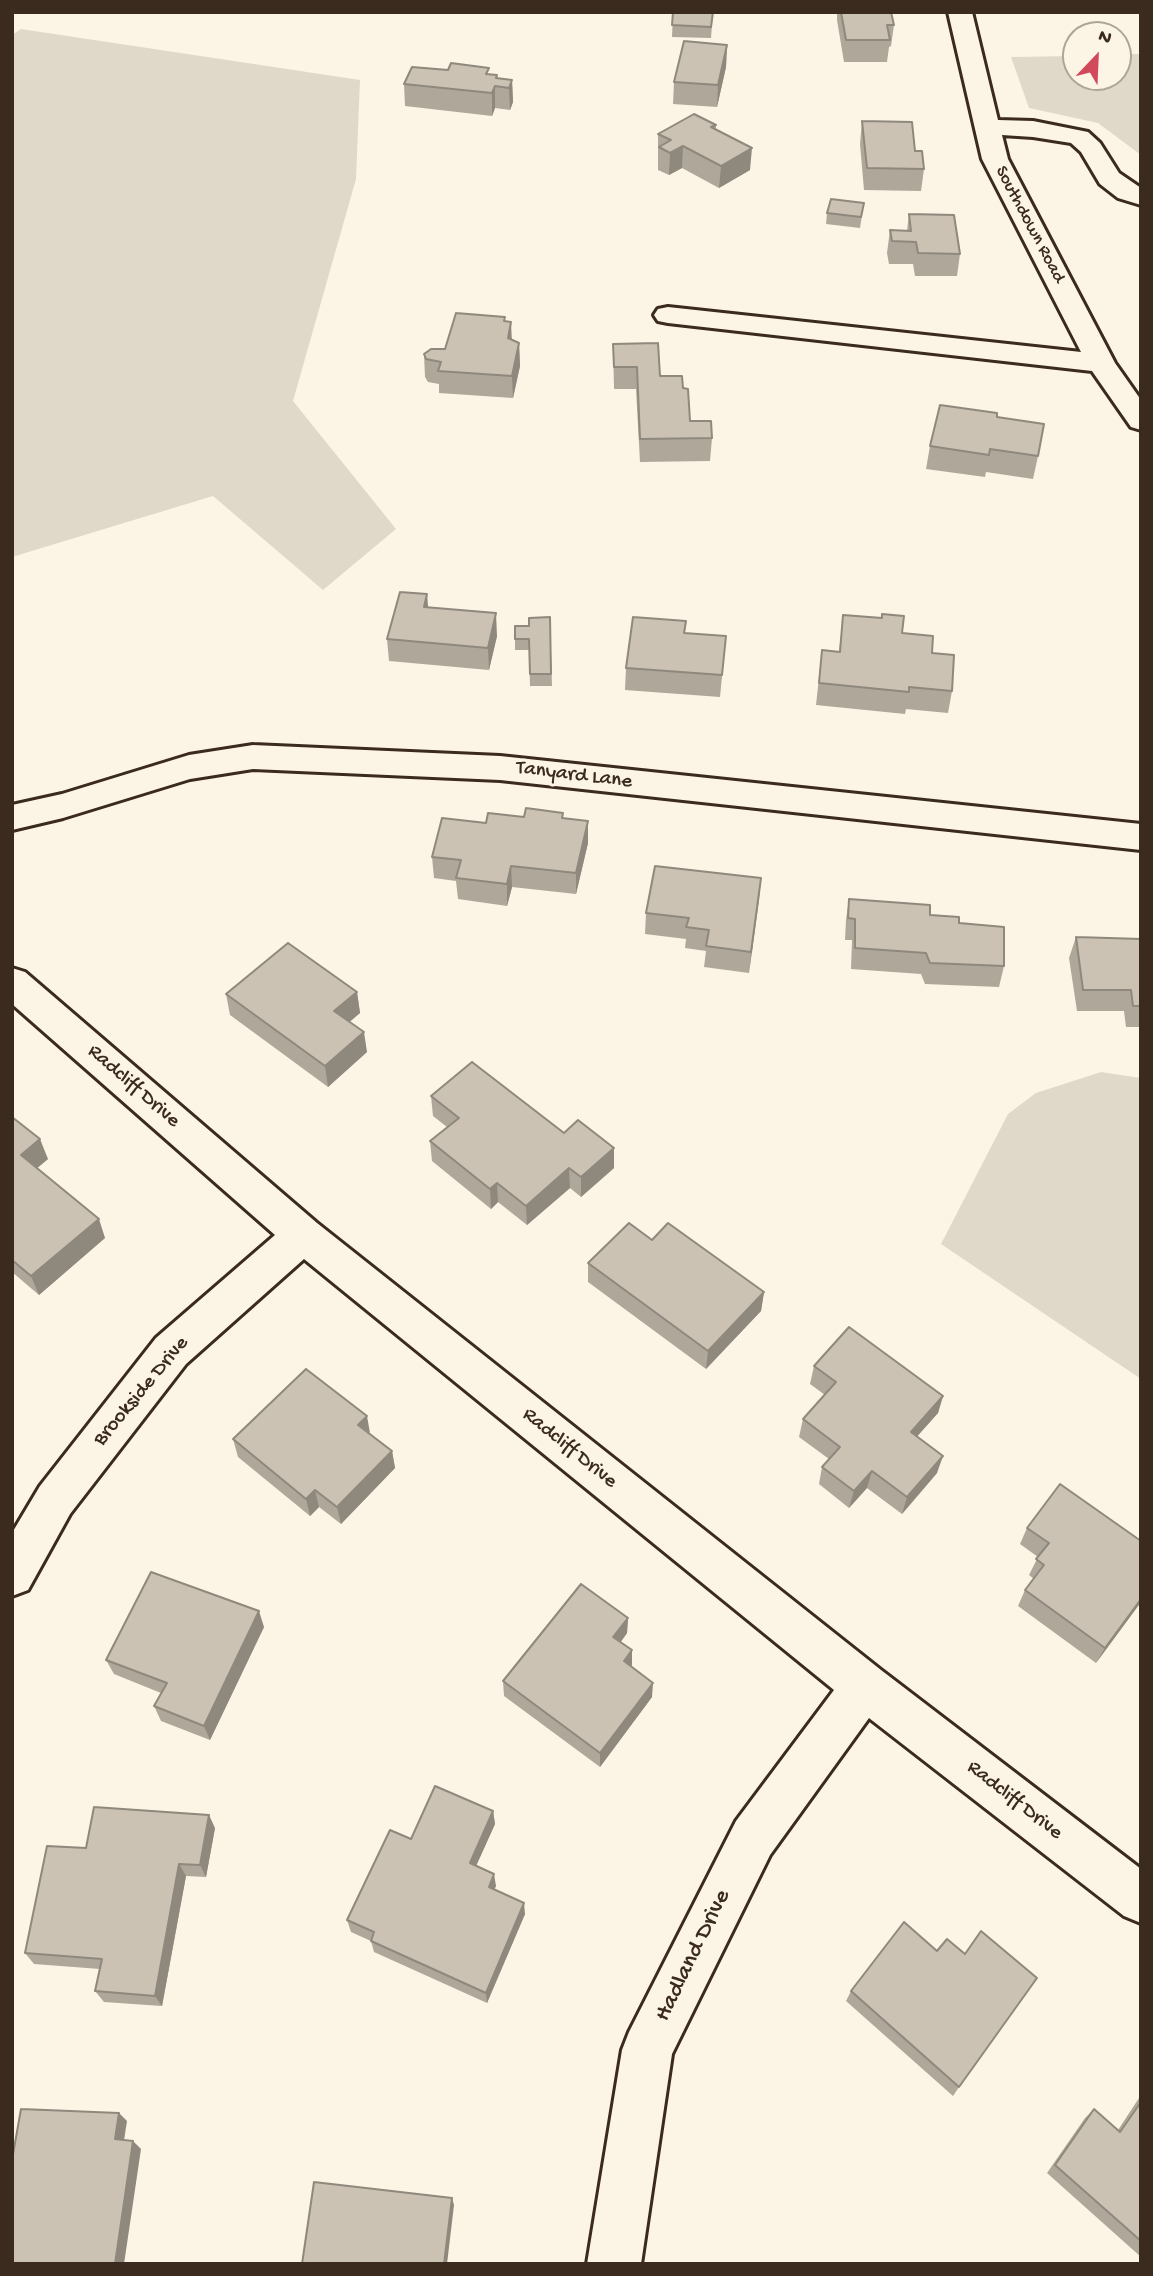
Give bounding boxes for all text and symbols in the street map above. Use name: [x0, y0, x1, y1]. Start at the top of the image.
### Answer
north arrow: [1062, 21, 1132, 91]
text: N: [1094, 25, 1115, 51]
street label: Southdown Road: [989, 163, 1069, 287]
street label: Tanyard Lane: [515, 756, 633, 796]
street label: Radcliff Drive: [81, 1040, 185, 1134]
street label: Brookside Drive: [89, 1332, 195, 1452]
street label: Radcliff Drive: [516, 1403, 622, 1495]
street label: Radcliff Drive: [961, 1756, 1067, 1846]
street label: Hadland Drive: [650, 1885, 738, 2027]

